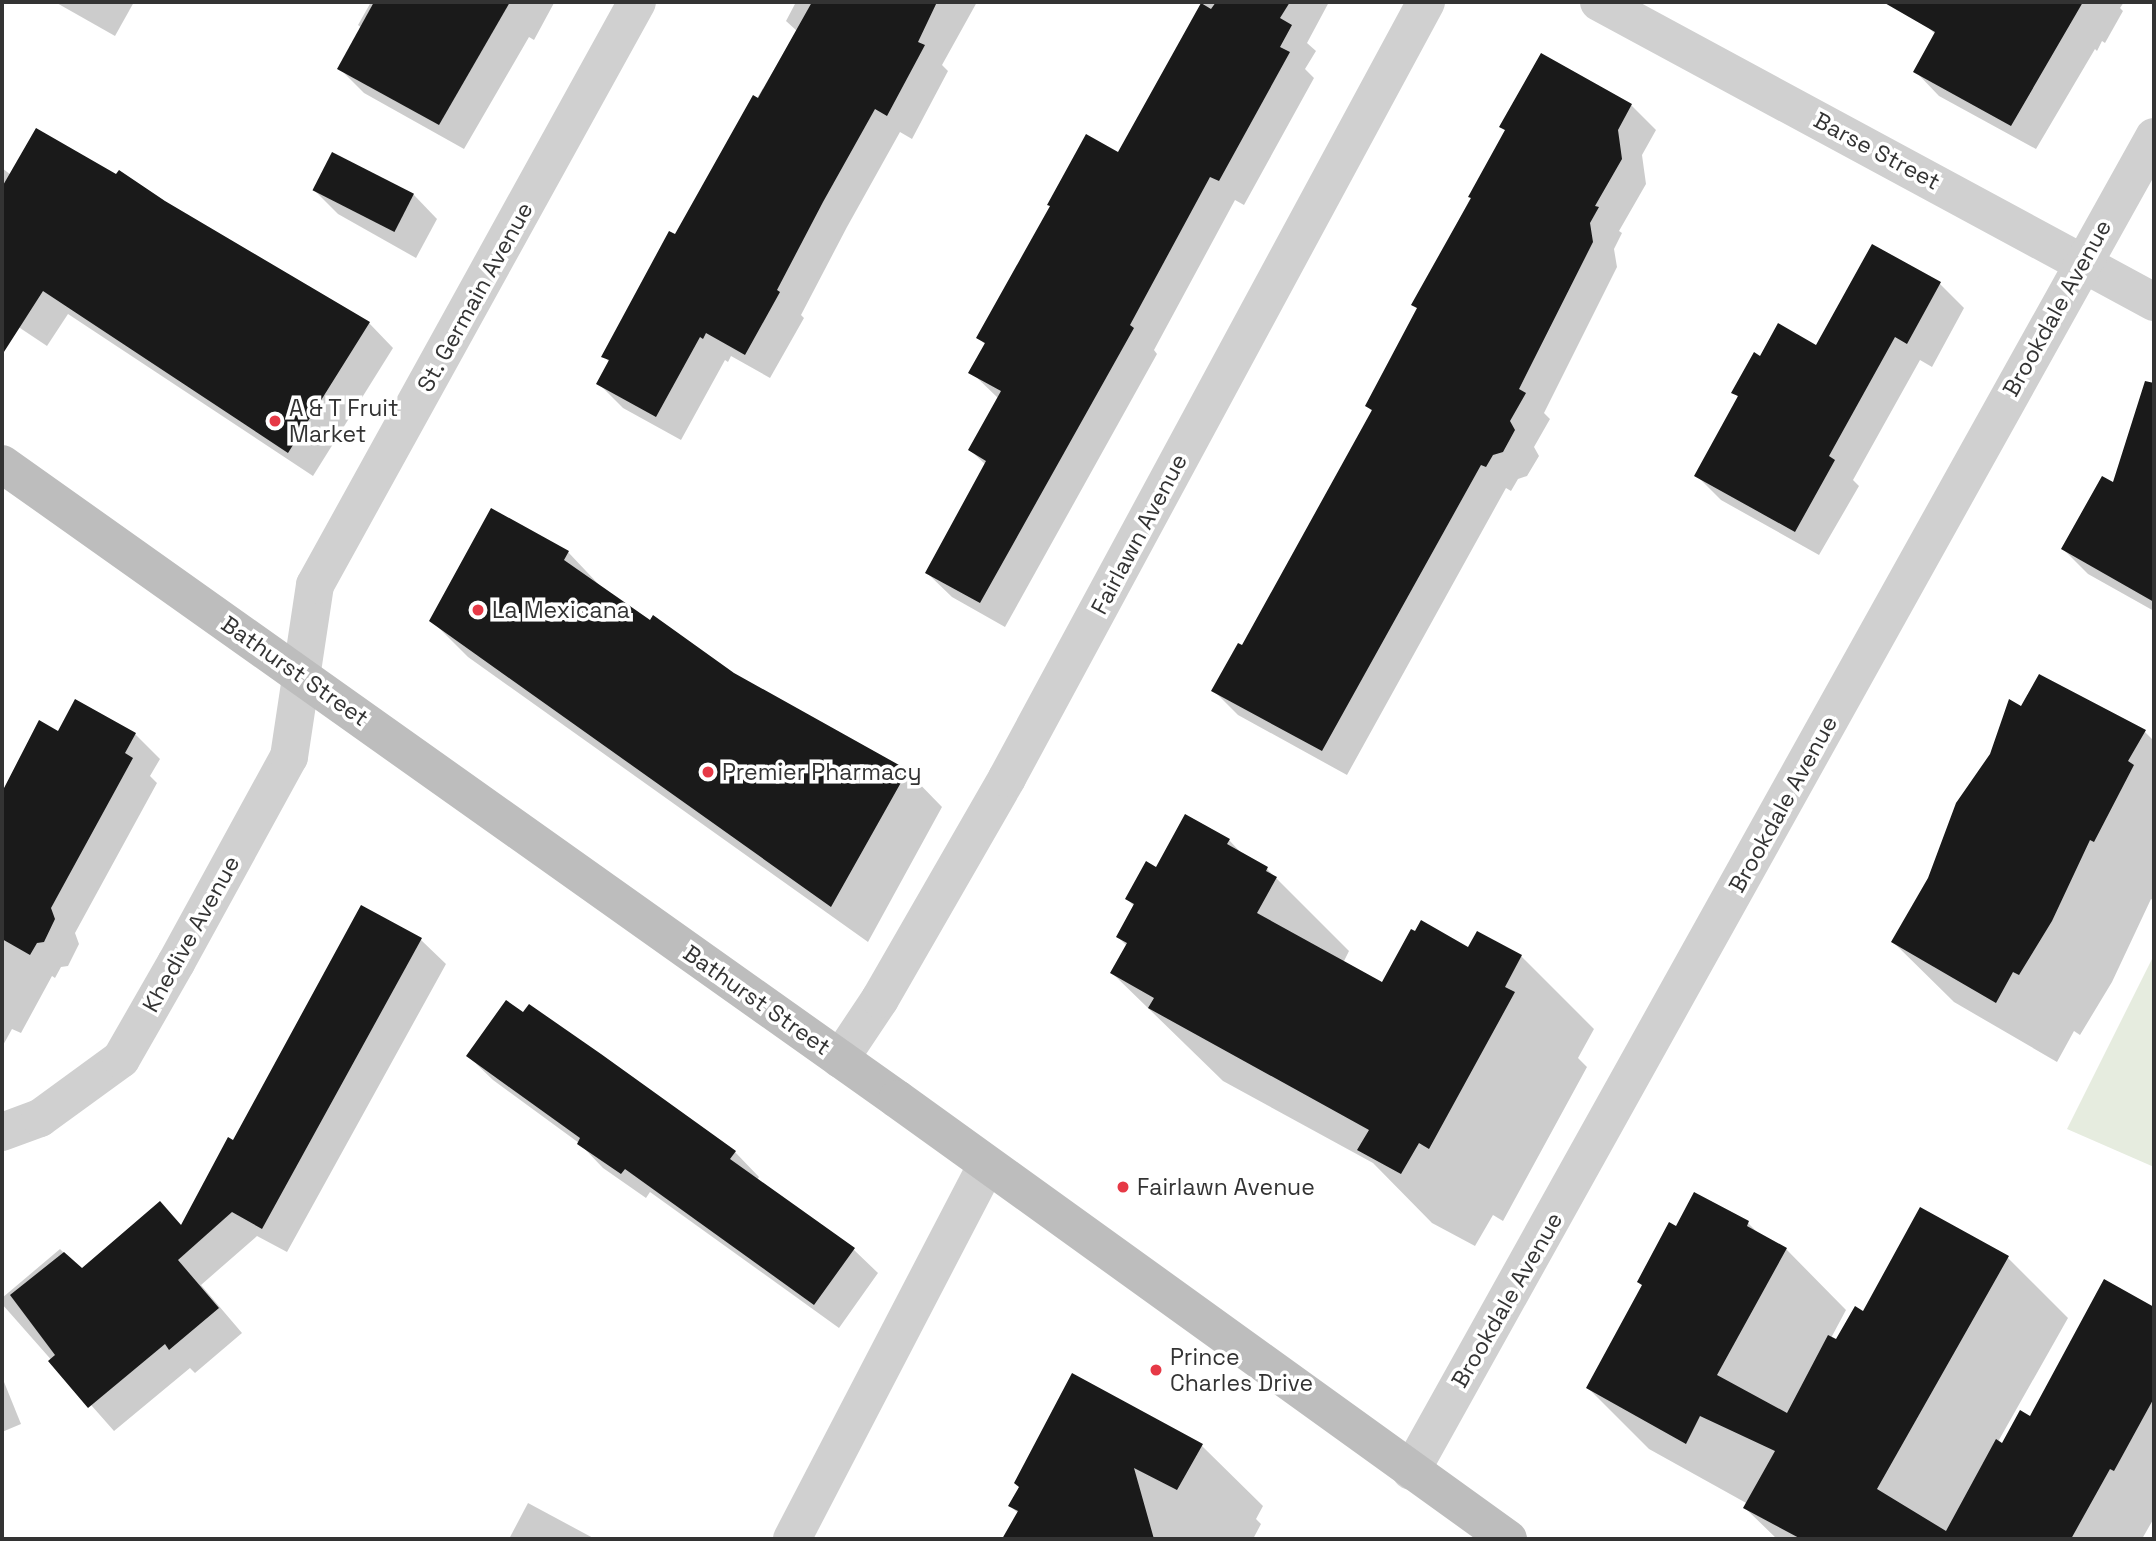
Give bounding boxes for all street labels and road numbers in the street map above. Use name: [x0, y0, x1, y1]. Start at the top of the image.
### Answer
street label: Barse Street: [1809, 106, 1945, 196]
street label: St. Germain Avenue: [411, 197, 539, 397]
street label: Brookdale Avenue: [1997, 215, 2117, 401]
street label: Fairlawn Avenue: [1085, 449, 1193, 619]
street label: Bathurst Street: [216, 610, 374, 732]
street label: Brookdale Avenue: [1723, 711, 1843, 897]
street label: Khedive Avenue: [137, 851, 245, 1017]
street label: Bathurst Street: [678, 939, 836, 1061]
street label: Brookdale Avenue: [1446, 1207, 1568, 1393]

